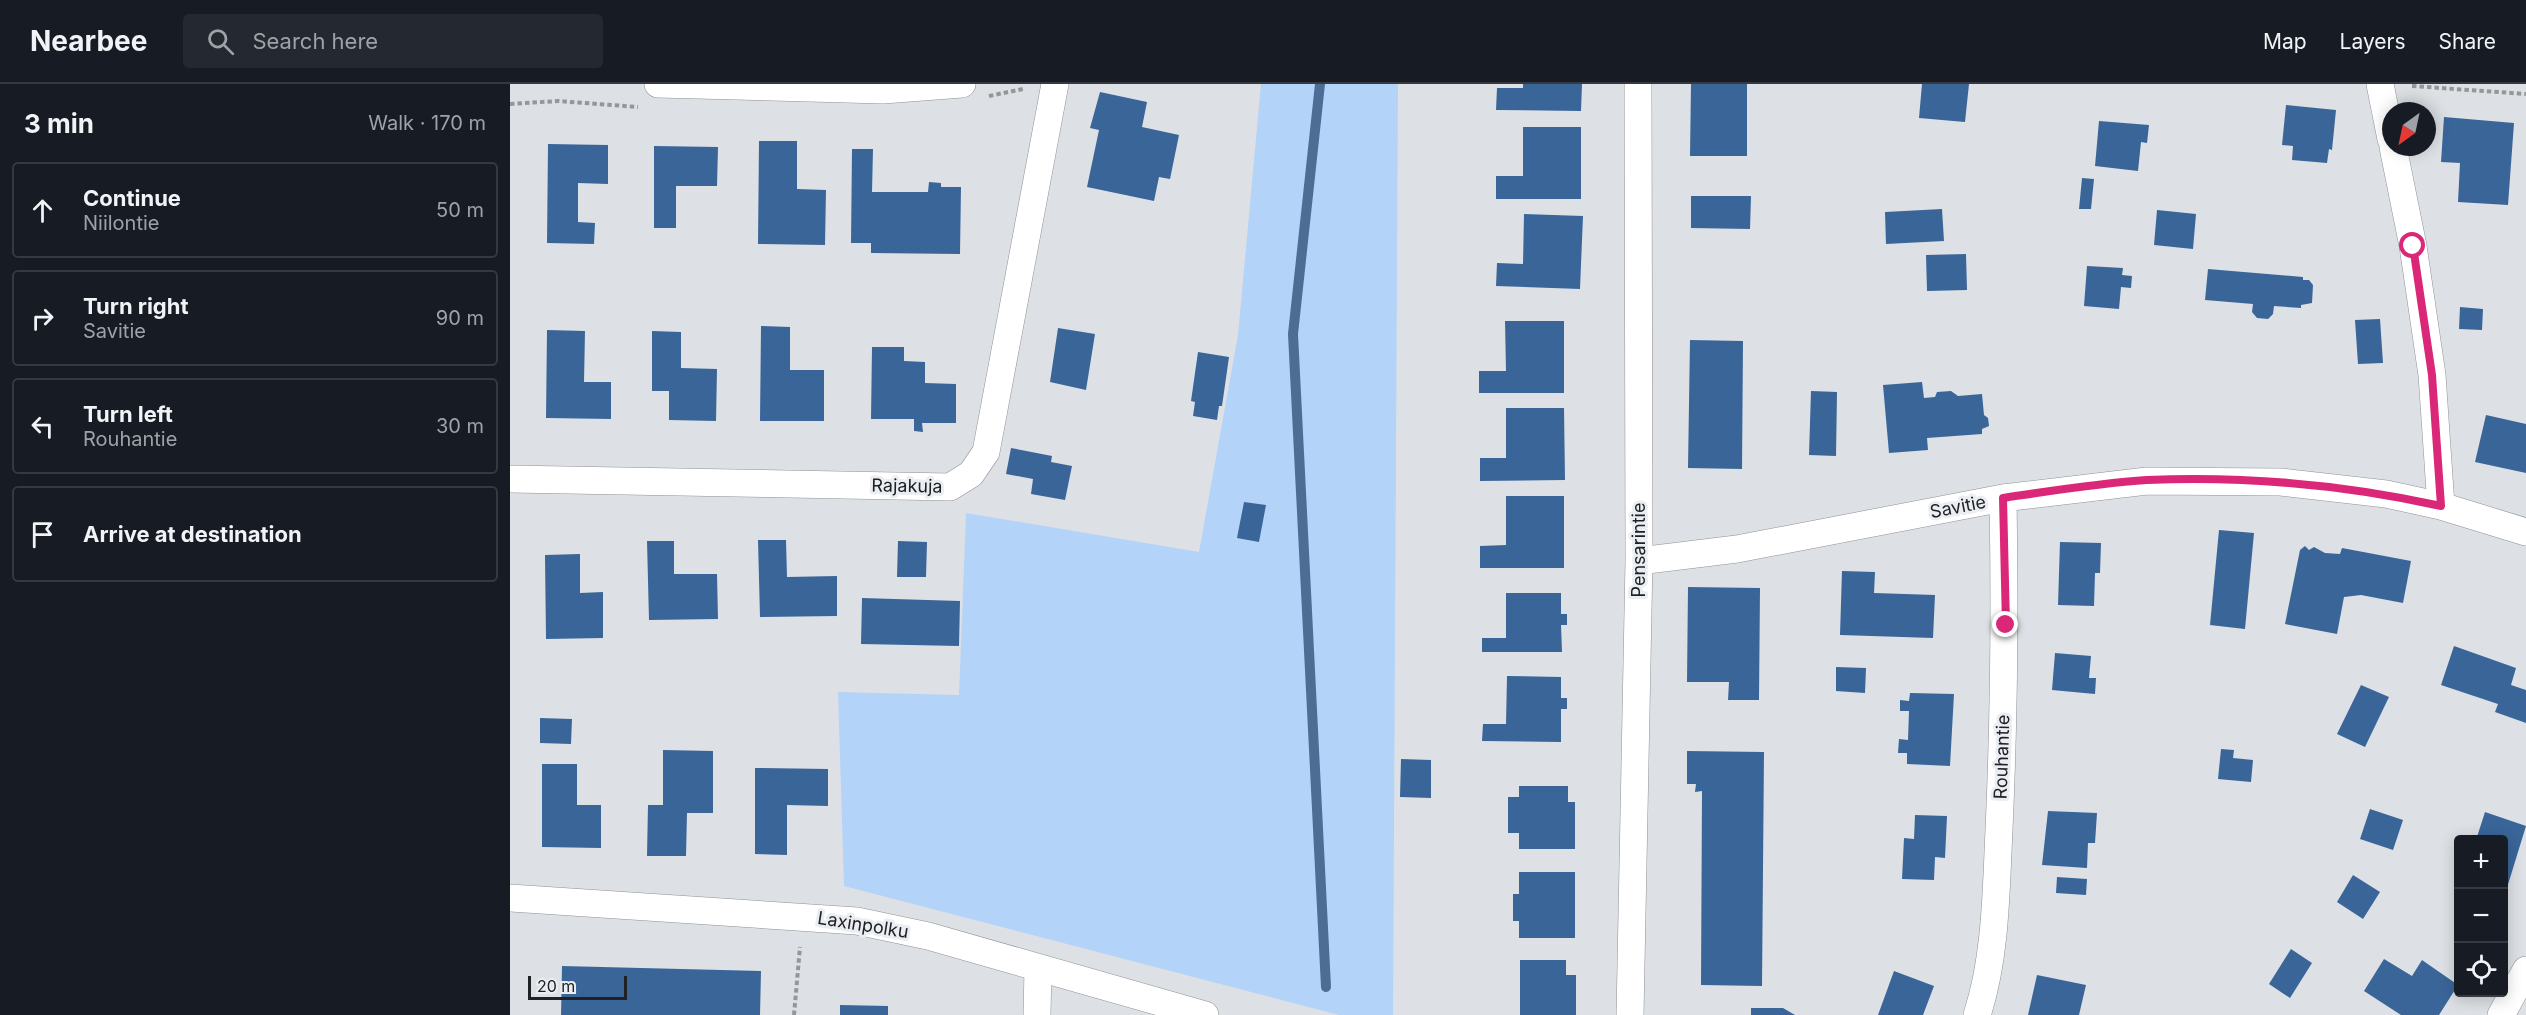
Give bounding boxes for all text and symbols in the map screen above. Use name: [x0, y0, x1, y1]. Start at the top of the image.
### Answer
search box: [183, 14, 603, 68]
text: Nearbee: [30, 24, 147, 58]
icon: search: [204, 25, 237, 58]
text: Search here: [252, 28, 378, 54]
text: Map: [2263, 29, 2307, 54]
text: Layers: [2340, 29, 2406, 54]
text: Share: [2439, 29, 2496, 54]
north arrow: [2382, 102, 2436, 156]
text: 3 min: [24, 108, 94, 139]
text: Walk · 170 m: [368, 111, 486, 135]
text: Continue: [83, 185, 181, 211]
icon: ahead: [26, 194, 59, 227]
text: 50 m: [436, 198, 484, 222]
text: Niilontie: [83, 211, 159, 235]
route start: [2399, 232, 2425, 258]
text: Turn right: [83, 293, 189, 319]
icon: right: [26, 302, 59, 335]
text: 90 m: [436, 306, 484, 330]
text: Savitie: [83, 319, 146, 343]
text: Turn left: [83, 401, 173, 427]
icon: left: [26, 410, 59, 443]
text: 30 m: [436, 414, 484, 438]
text: Rouhantie: [83, 427, 177, 451]
street label: Rajakuja: [871, 474, 943, 497]
street label: Savitie: [1928, 491, 1988, 522]
street label: Pensarintie: [1628, 503, 1649, 597]
icon: arrive: [26, 518, 59, 551]
text: Arrive at destination: [83, 521, 302, 547]
route end: [1992, 611, 2018, 637]
street label: Rouhantie: [1990, 714, 2013, 800]
map controls: [2454, 835, 2508, 997]
button: +: [2454, 835, 2508, 889]
button: −: [2454, 889, 2508, 943]
street label: Laxinpolku: [816, 907, 910, 942]
button: locate: [2454, 943, 2508, 997]
scale bar: [528, 973, 627, 1000]
text: 20 m: [537, 976, 575, 996]

